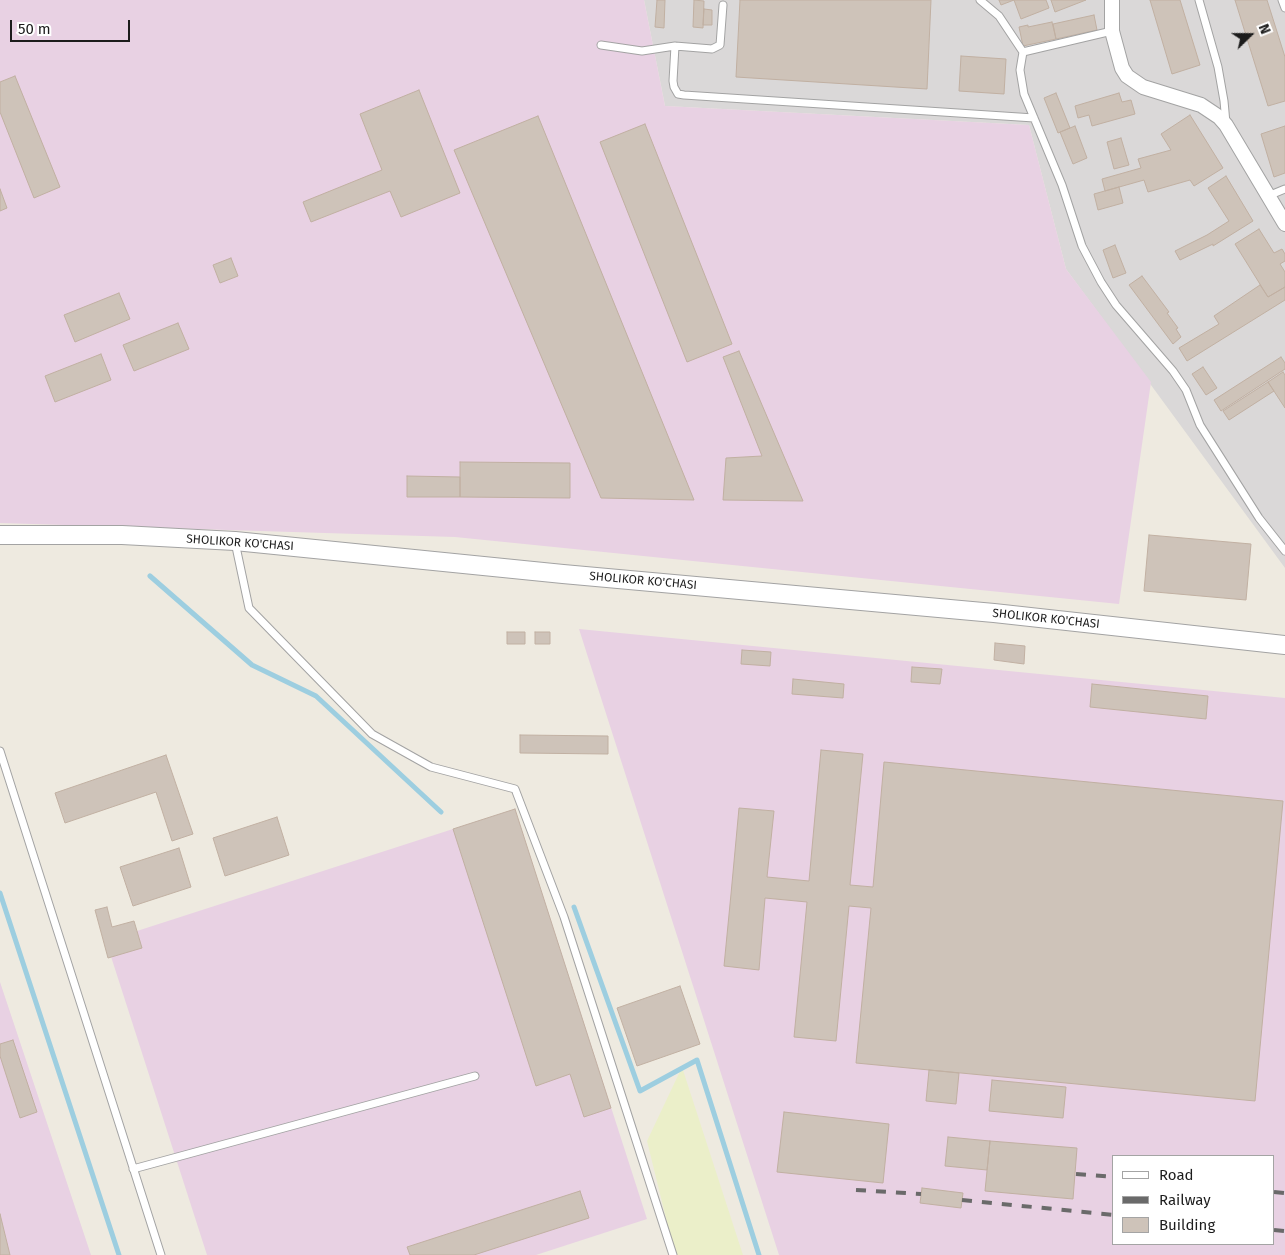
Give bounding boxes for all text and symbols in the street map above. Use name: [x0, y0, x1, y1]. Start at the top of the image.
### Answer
scale bar: [12, 10, 132, 42]
north arrow: [1225, 10, 1275, 60]
text: 50 m: [18, 20, 51, 38]
text: N: [1255, 22, 1274, 37]
street label: SHOLIKOR KO'CHASI: [186, 532, 294, 554]
street label: SHOLIKOR KO'CHASI: [589, 569, 697, 593]
street label: SHOLIKOR KO'CHASI: [992, 606, 1100, 632]
legend: [1112, 1155, 1275, 1245]
text: Road: [1159, 1166, 1194, 1184]
text: Railway: [1159, 1191, 1211, 1209]
text: Building: [1159, 1216, 1215, 1234]

